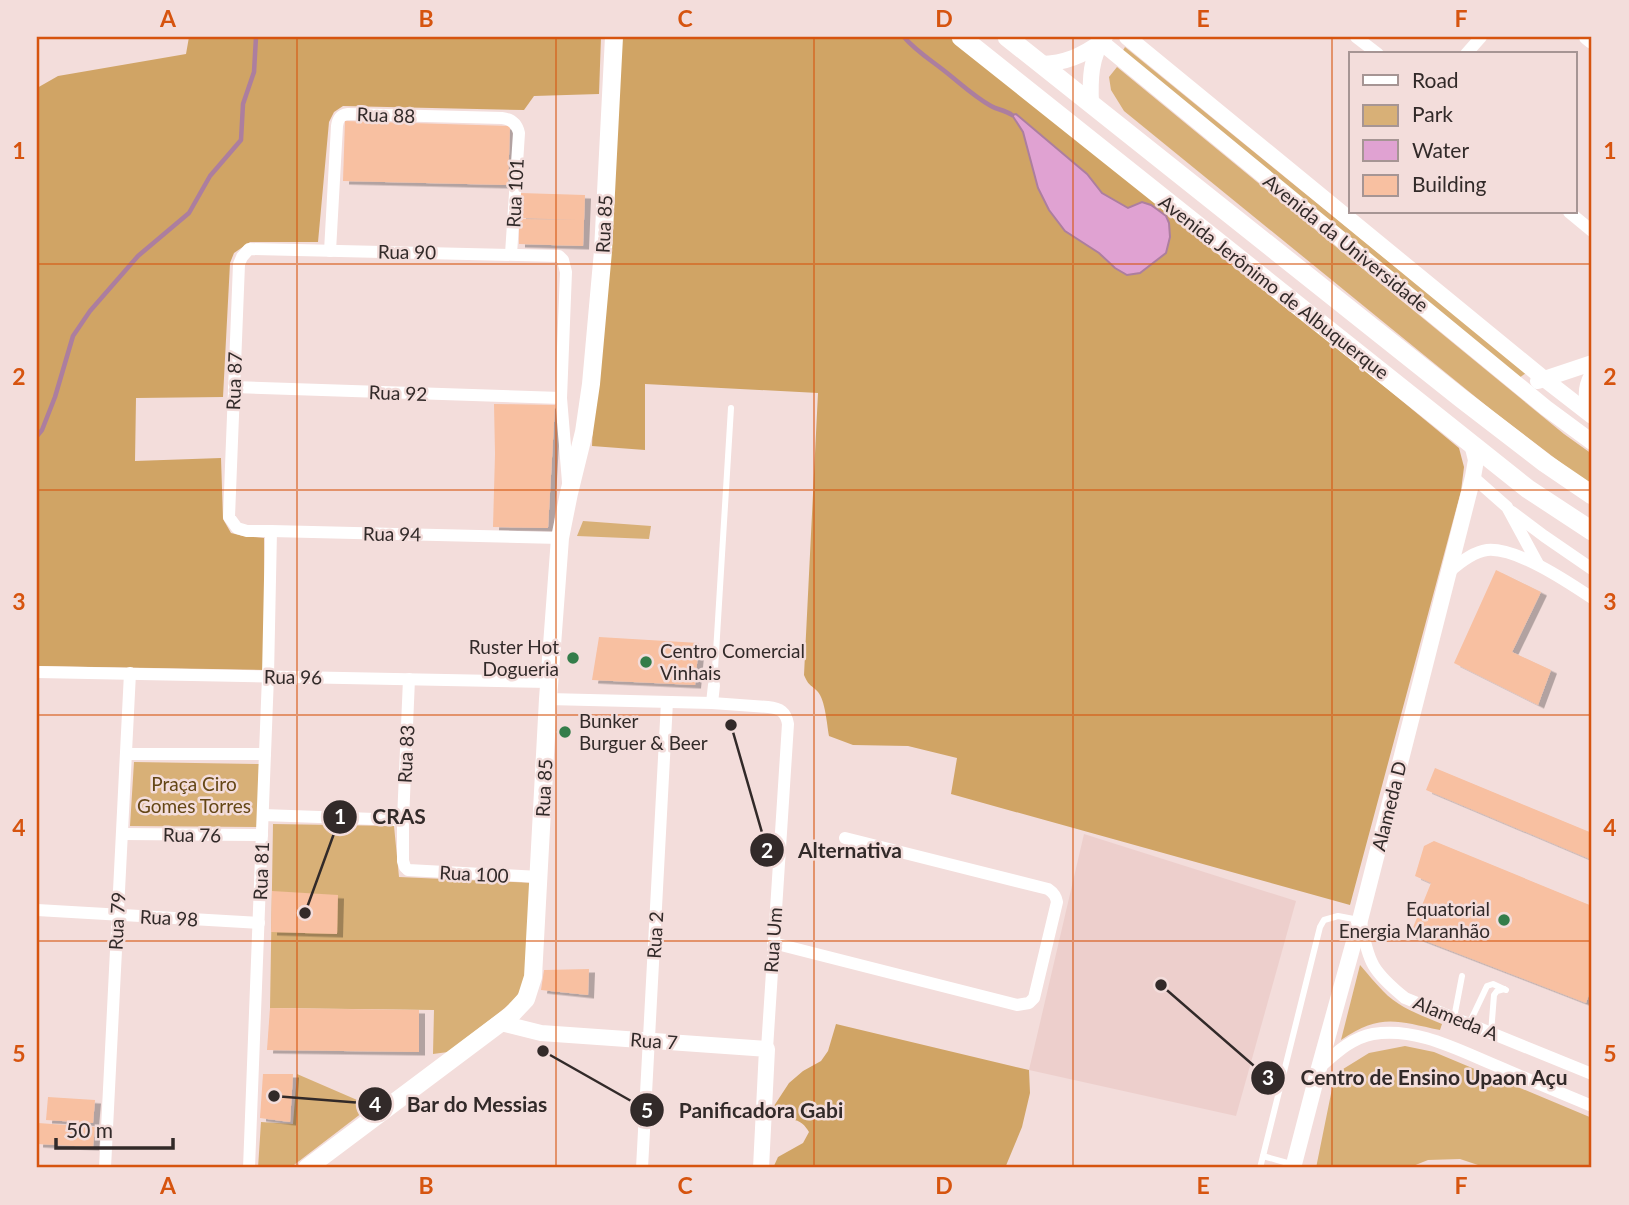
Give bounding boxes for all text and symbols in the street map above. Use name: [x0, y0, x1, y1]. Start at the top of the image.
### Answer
text: A: [159, 4, 177, 32]
text: B: [418, 4, 434, 32]
text: C: [677, 4, 693, 32]
text: D: [935, 4, 953, 32]
text: E: [1196, 4, 1210, 32]
text: F: [1454, 4, 1468, 32]
legend: [1349, 52, 1576, 214]
text: Road: [1412, 67, 1459, 92]
text: Park: [1412, 101, 1453, 126]
street label: Rua 88: [356, 102, 416, 127]
text: 1: [12, 136, 26, 164]
text: 1: [1603, 136, 1617, 164]
text: Water: [1412, 137, 1469, 162]
street label: Rua 101: [501, 158, 528, 228]
street label: Avenida da Universidade: [1259, 169, 1433, 316]
text: Building: [1412, 171, 1487, 196]
street label: Avenida Jerônimo de Albuquerque: [1155, 190, 1394, 383]
street label: Rua 85: [590, 194, 617, 254]
street label: Rua 90: [378, 239, 436, 264]
street label: Rua 87: [221, 351, 246, 411]
text: 2: [12, 362, 26, 390]
text: 2: [1603, 362, 1617, 390]
street label: Rua 92: [368, 380, 428, 405]
street label: Rua 94: [363, 521, 421, 546]
text: 3: [12, 587, 26, 615]
text: 3: [1603, 587, 1617, 615]
place label: Ruster Hot Dogueria: [469, 635, 559, 680]
place label: Centro Comercial Vinhais: [660, 639, 805, 684]
marker: Ruster Hot Dogueria: [565, 650, 581, 666]
marker: Centro Comercial Vinhais: [638, 654, 654, 670]
street label: Rua 96: [264, 664, 322, 689]
place label: Bunker Burguer & Beer: [579, 709, 708, 754]
street label: Rua 83: [392, 724, 419, 784]
marker: Bunker Burguer & Beer: [557, 724, 573, 740]
street label: Rua 85: [530, 758, 557, 818]
street label: Alameda D: [1366, 759, 1411, 853]
park label: Praça Ciro Gomes Torres: [137, 772, 251, 817]
callout: CRAS: [323, 796, 439, 838]
text: 1: [334, 803, 346, 828]
text: CRAS: [372, 803, 426, 828]
text: 4: [12, 813, 26, 841]
text: 4: [1603, 813, 1617, 841]
street label: Rua 76: [163, 822, 221, 847]
callout: Alternativa: [749, 829, 916, 871]
text: 2: [761, 837, 773, 862]
text: Alternativa: [797, 837, 902, 862]
street label: Rua 81: [248, 841, 273, 901]
street label: Rua 100: [439, 860, 509, 887]
street label: Rua 79: [103, 891, 130, 951]
place label: Equatorial Energia Maranhão: [1339, 897, 1490, 942]
street label: Rua 98: [139, 904, 199, 931]
street label: Rua Um: [759, 906, 786, 974]
street label: Rua 2: [642, 911, 667, 959]
marker: Equatorial Energia Maranhão: [1496, 912, 1512, 928]
street label: Alameda A: [1410, 990, 1502, 1045]
street label: Rua 7: [630, 1027, 678, 1054]
text: 5: [12, 1039, 26, 1067]
text: 5: [1603, 1039, 1617, 1067]
callout: Centro de Ensino Upaon Açu: [1251, 1057, 1581, 1099]
text: 3: [1262, 1064, 1274, 1089]
text: Centro de Ensino Upaon Açu: [1300, 1064, 1568, 1089]
callout: Bar do Messias: [358, 1083, 561, 1125]
callout: Panificadora Gabi: [629, 1089, 857, 1131]
text: 4: [369, 1091, 381, 1116]
text: Bar do Messias: [407, 1091, 547, 1116]
text: 5: [641, 1097, 653, 1122]
text: Panificadora Gabi: [679, 1097, 843, 1122]
scale bar: [56, 1107, 173, 1151]
text: 50 m: [66, 1117, 113, 1142]
text: A: [159, 1171, 177, 1199]
text: B: [418, 1171, 434, 1199]
text: C: [677, 1171, 693, 1199]
text: D: [935, 1171, 953, 1199]
text: E: [1196, 1171, 1210, 1199]
text: F: [1454, 1171, 1468, 1199]

